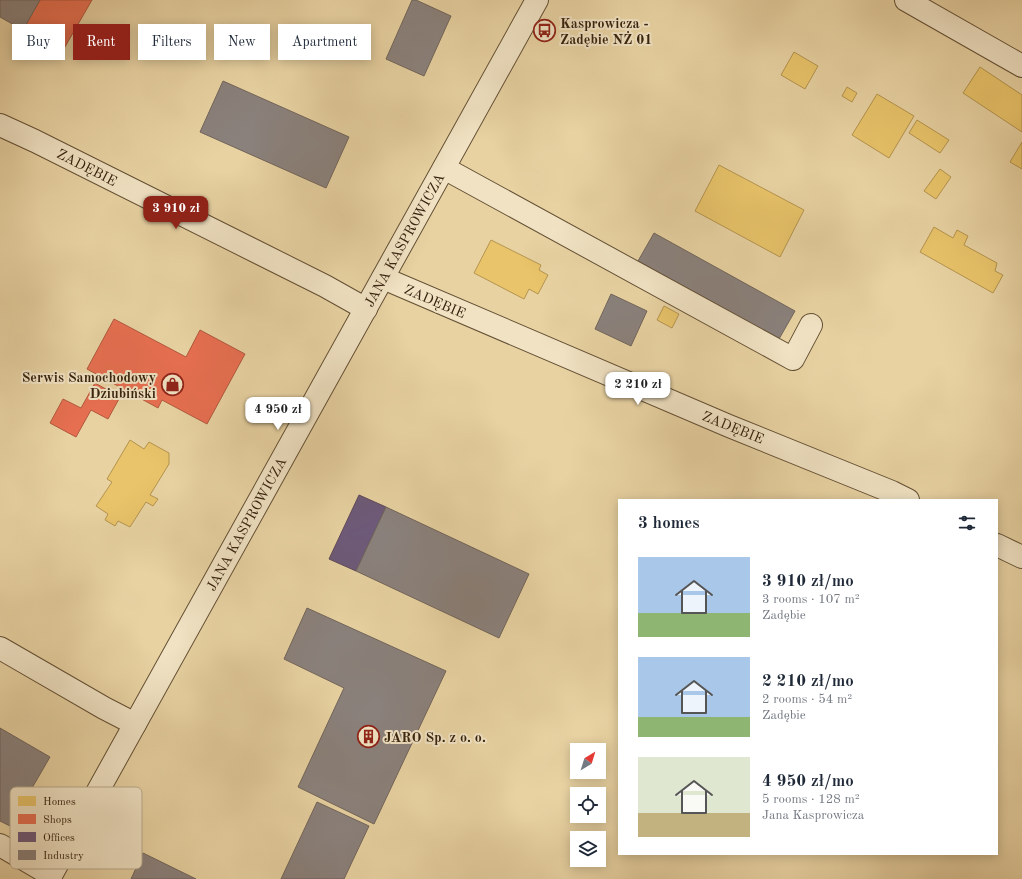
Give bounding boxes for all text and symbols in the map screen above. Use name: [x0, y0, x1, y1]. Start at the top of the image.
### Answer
place label: Kasprowicza - Zadębie NŻ 01: [560, 17, 652, 47]
bus stop icon: Kasprowicza - Zadębie NŻ 01: [531, 18, 557, 44]
chip: Buy: [12, 24, 65, 60]
chip: Rent: [73, 24, 130, 60]
chip: Filters: [138, 24, 206, 60]
chip: New: [214, 24, 270, 60]
chip: Apartment: [278, 24, 371, 60]
street label: ZADĘBIE: [54, 147, 119, 189]
street label: JANA KASPROWICZA: [362, 171, 448, 310]
pin: 3 910 zł: [135, 196, 217, 230]
text: 3 910 zł: [152, 202, 200, 215]
street label: ZADĘBIE: [402, 283, 467, 321]
place label: Serwis Samochodowy Dziubiński: [22, 371, 156, 401]
shop icon: Serwis Samochodowy Dziubiński: [159, 372, 185, 398]
pin: 2 210 zł: [597, 372, 679, 406]
text: 2 210 zł: [614, 378, 662, 391]
pin: 4 950 zł: [237, 397, 319, 431]
text: 4 950 zł: [254, 403, 302, 416]
street label: ZADĘBIE: [700, 409, 765, 447]
street label: JANA KASPROWICZA: [204, 455, 290, 594]
icon: filters: [956, 512, 978, 534]
text: 3 homes: [638, 515, 700, 532]
icon: home: [670, 573, 718, 621]
text: 3 910 zł/mo: [762, 573, 854, 590]
text: 3 rooms · 107 m²: [762, 593, 860, 606]
text: Zadębie: [762, 609, 806, 622]
icon: home: [670, 673, 718, 721]
text: 2 210 zł/mo: [762, 673, 854, 690]
text: 2 rooms · 54 m²: [762, 693, 852, 706]
text: Zadębie: [762, 709, 806, 722]
building icon: JARO Sp. z o. o.: [355, 724, 381, 750]
place label: JARO Sp. z o. o.: [384, 731, 486, 745]
north arrow: [570, 743, 606, 779]
map controls: [570, 743, 606, 867]
icon: home: [670, 773, 718, 821]
text: 4 950 zł/mo: [762, 773, 854, 790]
legend: [10, 787, 142, 869]
button: locate: [570, 787, 606, 823]
text: 5 rooms · 128 m²: [762, 793, 860, 806]
text: Homes: [43, 797, 76, 808]
text: Jana Kasprowicza: [762, 809, 864, 822]
text: Shops: [43, 815, 72, 826]
button: layers: [570, 831, 606, 867]
text: Offices: [43, 833, 75, 844]
text: Industry: [43, 851, 84, 862]

